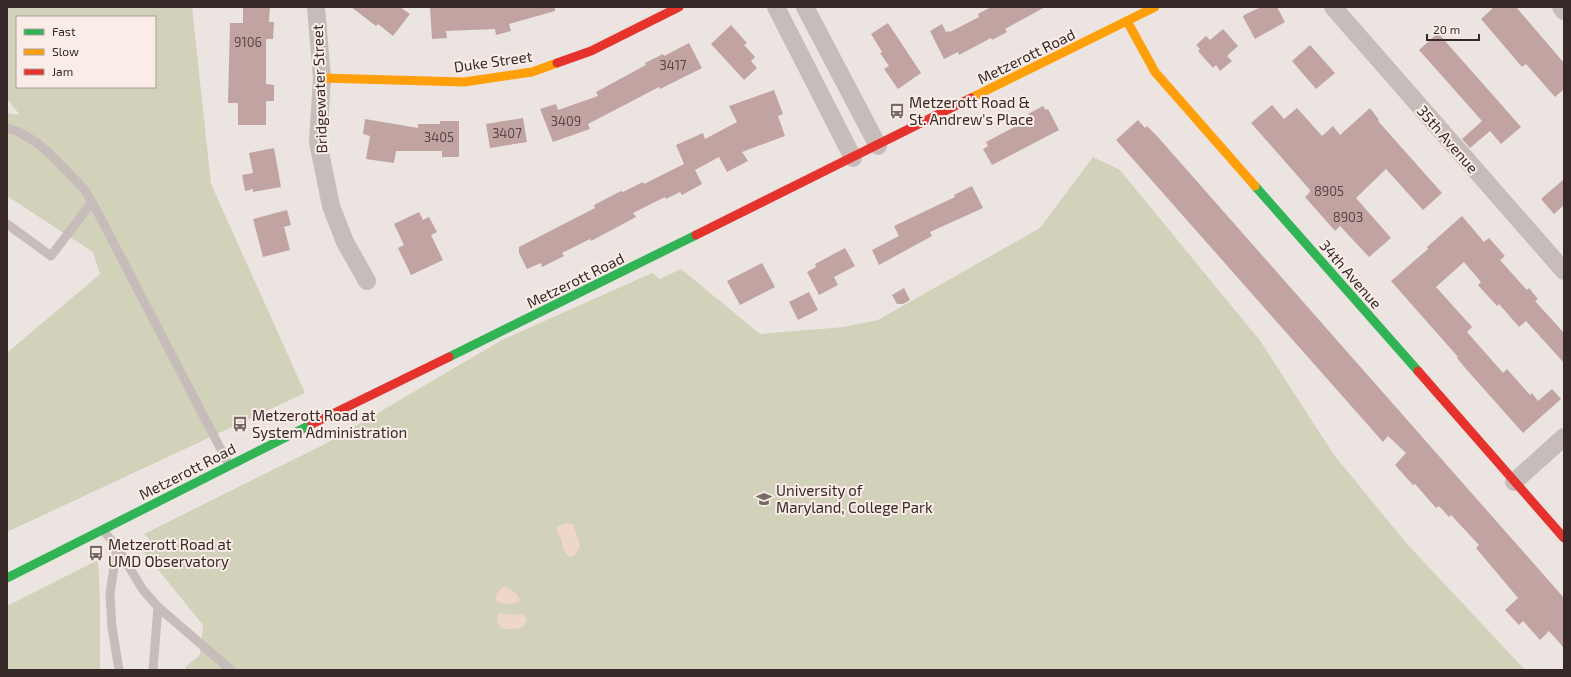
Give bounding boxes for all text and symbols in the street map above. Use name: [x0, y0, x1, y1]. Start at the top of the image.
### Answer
legend: [16, 16, 156, 88]
scale bar: [1427, 16, 1479, 42]
text: 20 m: [1433, 22, 1460, 36]
text: Fast: [52, 24, 76, 38]
street label: Bridgewater Street: [308, 24, 330, 154]
street label: Metzerott Road: [974, 25, 1078, 87]
house number: 9106: [234, 34, 262, 50]
text: Slow: [52, 44, 79, 58]
street label: Duke Street: [453, 47, 534, 75]
house number: 3417: [659, 57, 687, 73]
text: Jam: [52, 64, 73, 78]
place label: Metzerott Road & St. Andrew's Place: [909, 93, 1033, 128]
street label: 35th Avenue: [1414, 101, 1482, 177]
bus stop icon: Metzerott Road & St. Andrew's Place: [888, 102, 906, 120]
house number: 3409: [551, 113, 581, 129]
house number: 3407: [492, 125, 522, 141]
house number: 3405: [424, 129, 454, 145]
house number: 8905: [1314, 183, 1344, 199]
house number: 8903: [1333, 209, 1363, 225]
street label: 34th Avenue: [1316, 236, 1386, 312]
street label: Metzerott Road: [523, 249, 627, 311]
place label: Metzerott Road at System Administration: [252, 406, 407, 441]
bus stop icon: Metzerott Road at System Administration: [231, 415, 249, 433]
street label: Metzerott Road: [136, 439, 238, 503]
place label: University of Maryland, College Park: [776, 481, 933, 516]
school or university icon: University of Maryland, College Park: [755, 490, 773, 508]
place label: Metzerott Road at UMD Observatory: [108, 535, 232, 570]
bus stop icon: Metzerott Road at UMD Observatory: [87, 544, 105, 562]

